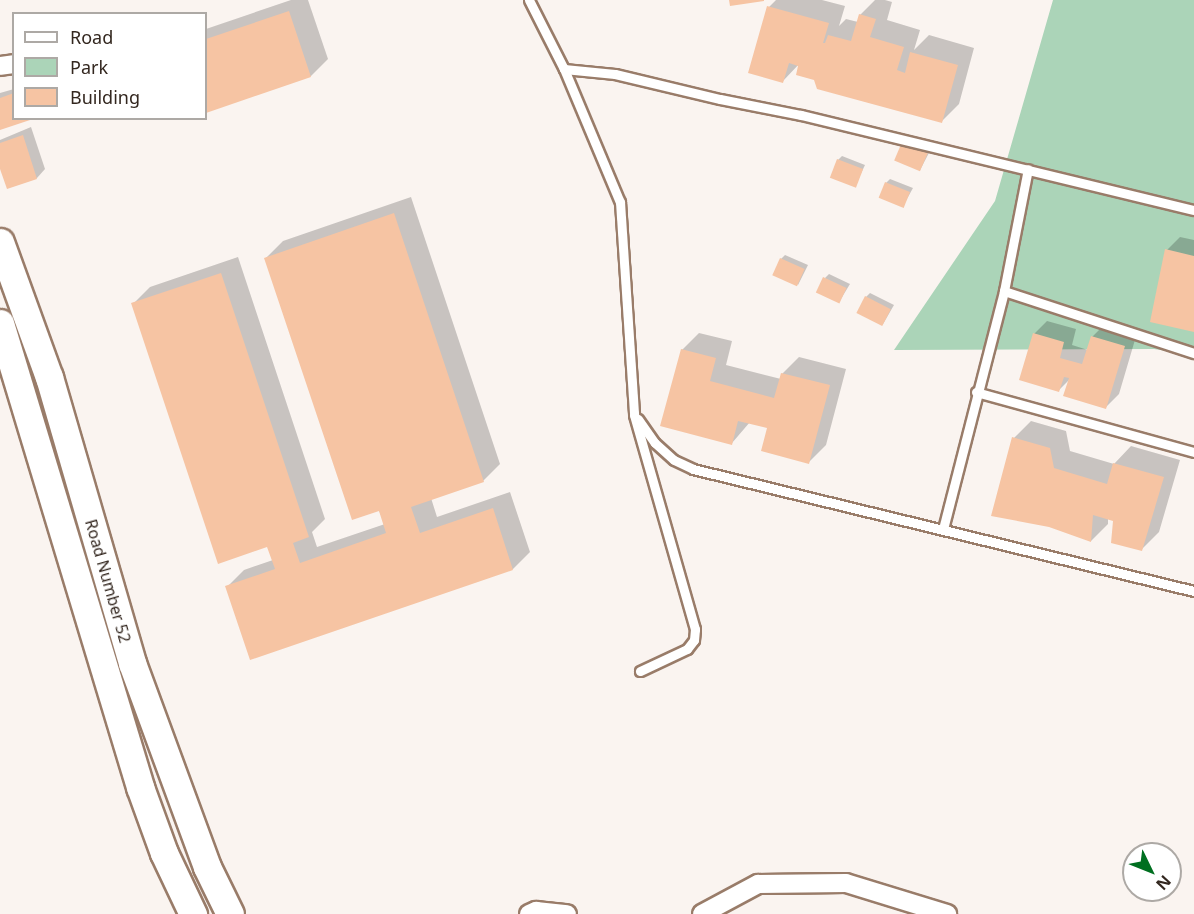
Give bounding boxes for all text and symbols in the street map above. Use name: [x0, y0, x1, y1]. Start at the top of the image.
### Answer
legend: [12, 12, 207, 120]
text: Road: [70, 25, 113, 49]
text: Park: [70, 55, 108, 79]
text: Building: [70, 85, 140, 109]
street label: Road Number 52: [81, 517, 135, 645]
north arrow: [1122, 842, 1182, 902]
text: N: [1151, 871, 1176, 895]

